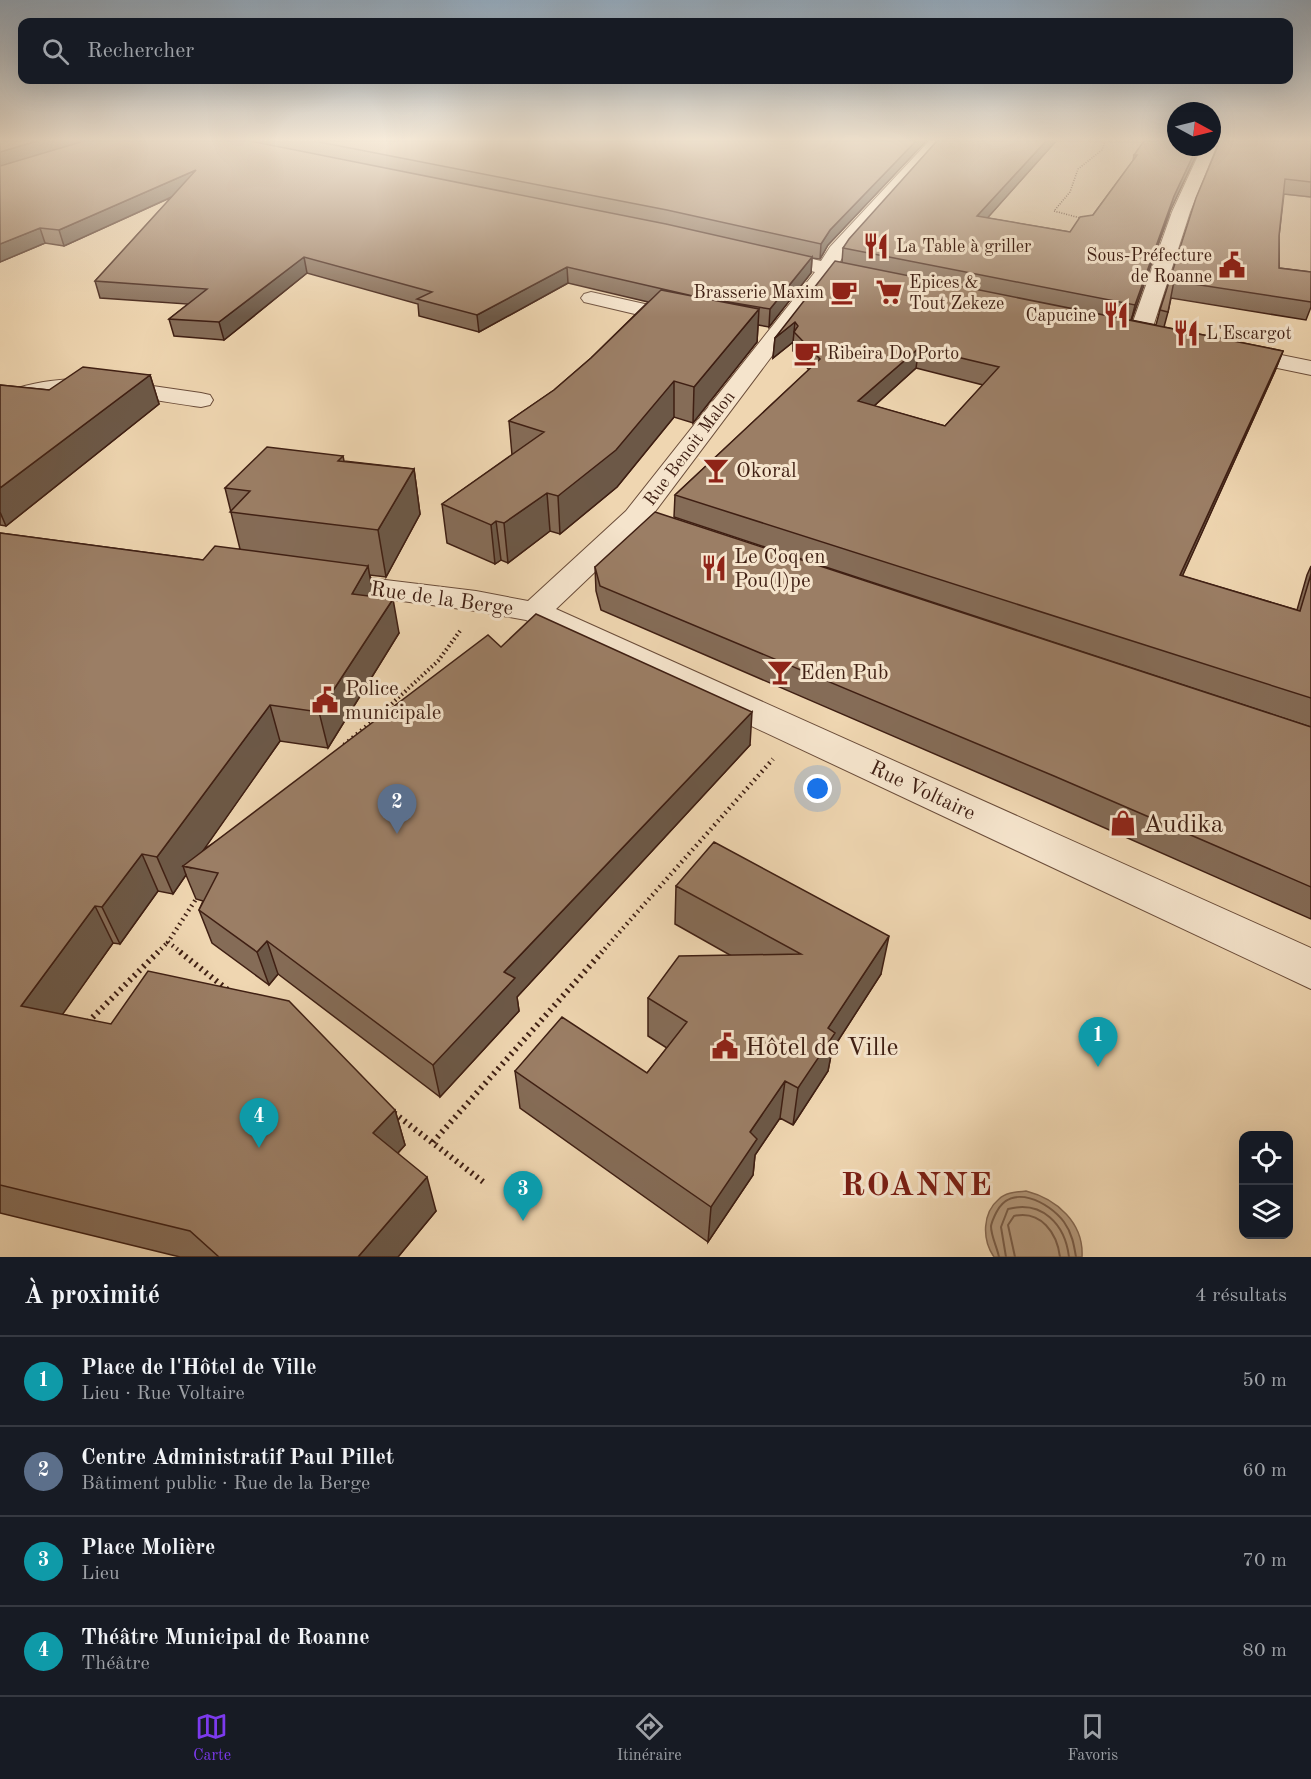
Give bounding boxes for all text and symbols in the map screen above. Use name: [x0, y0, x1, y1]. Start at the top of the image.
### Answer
search box: [18, 18, 1293, 84]
icon: search: [39, 35, 72, 68]
text: Rechercher: [87, 40, 194, 62]
north arrow: [1167, 102, 1221, 156]
restaurant icon: La Table à griller: [861, 231, 891, 261]
place label: La Table à griller: [896, 238, 1032, 256]
place label: Sous-Préfecture de Roanne: [1086, 247, 1212, 286]
public building icon: Sous-Préfecture de Roanne: [1217, 250, 1247, 280]
place label: Epices & Tout Zekeze: [909, 274, 1004, 313]
cafe icon: Brasserie Maxim: [829, 277, 859, 307]
supermarket icon: Epices & Tout Zekeze: [874, 277, 904, 307]
place label: Brasserie Maxim: [693, 284, 824, 302]
restaurant icon: Capucine: [1101, 300, 1131, 330]
place label: Capucine: [1025, 307, 1096, 325]
restaurant icon: L'Escargot: [1171, 318, 1201, 348]
place label: L'Escargot: [1206, 325, 1292, 343]
cafe icon: Ribeira Do Porto: [792, 338, 822, 368]
place label: Ribeira Do Porto: [827, 345, 959, 363]
street label: Rue Benoit Malon: [641, 388, 739, 509]
bar icon: Okoral: [701, 455, 731, 485]
place label: Okoral: [736, 461, 797, 482]
place label: Le Coq en Pou(l)pe: [734, 547, 826, 592]
restaurant icon: Le Coq en Pou(l)pe: [699, 553, 729, 583]
street label: Rue de la Berge: [369, 579, 515, 620]
bar icon: Eden Pub: [765, 657, 795, 687]
place label: Eden Pub: [800, 663, 889, 684]
place label: Police municipale: [345, 679, 441, 724]
public building icon: Police municipale: [310, 685, 340, 715]
street label: Rue Voltaire: [866, 758, 978, 825]
your location: [803, 774, 832, 803]
pin: 2: [378, 784, 416, 834]
shop icon: Audika: [1108, 808, 1138, 838]
place label: Audika: [1143, 812, 1224, 838]
pin: 1: [1078, 1018, 1118, 1067]
public building icon: Hôtel de Ville: [710, 1031, 740, 1061]
place label: Hôtel de Ville: [745, 1035, 899, 1061]
pin: 4: [240, 1098, 278, 1148]
map controls: [1239, 1131, 1293, 1239]
button: locate: [1239, 1131, 1293, 1185]
district label: ROANNE: [841, 1170, 993, 1203]
pin: 3: [504, 1172, 542, 1221]
button: layers: [1239, 1185, 1293, 1239]
text: À proximité: [24, 1283, 160, 1309]
text: 4 résultats: [1195, 1286, 1287, 1306]
text: Place de l'Hôtel de Ville: [81, 1357, 317, 1379]
text: 1: [38, 1371, 49, 1391]
text: 50 m: [1242, 1371, 1287, 1391]
text: Lieu · Rue Voltaire: [81, 1384, 245, 1404]
text: Centre Administratif Paul Pillet: [81, 1447, 394, 1469]
text: 2: [38, 1461, 49, 1481]
text: 60 m: [1242, 1461, 1287, 1481]
text: Bâtiment public · Rue de la Berge: [81, 1474, 370, 1494]
text: Place Molière: [81, 1537, 216, 1559]
text: 3: [38, 1551, 49, 1571]
text: 70 m: [1242, 1551, 1287, 1571]
text: Lieu: [81, 1564, 120, 1584]
text: Théâtre Municipal de Roanne: [81, 1627, 370, 1649]
text: 4: [38, 1641, 49, 1661]
text: 80 m: [1242, 1641, 1287, 1661]
text: Théâtre: [81, 1654, 150, 1674]
tab: Carte: [193, 1710, 231, 1766]
tab: Itinéraire: [617, 1710, 682, 1766]
tab: Favoris: [1067, 1710, 1118, 1766]

